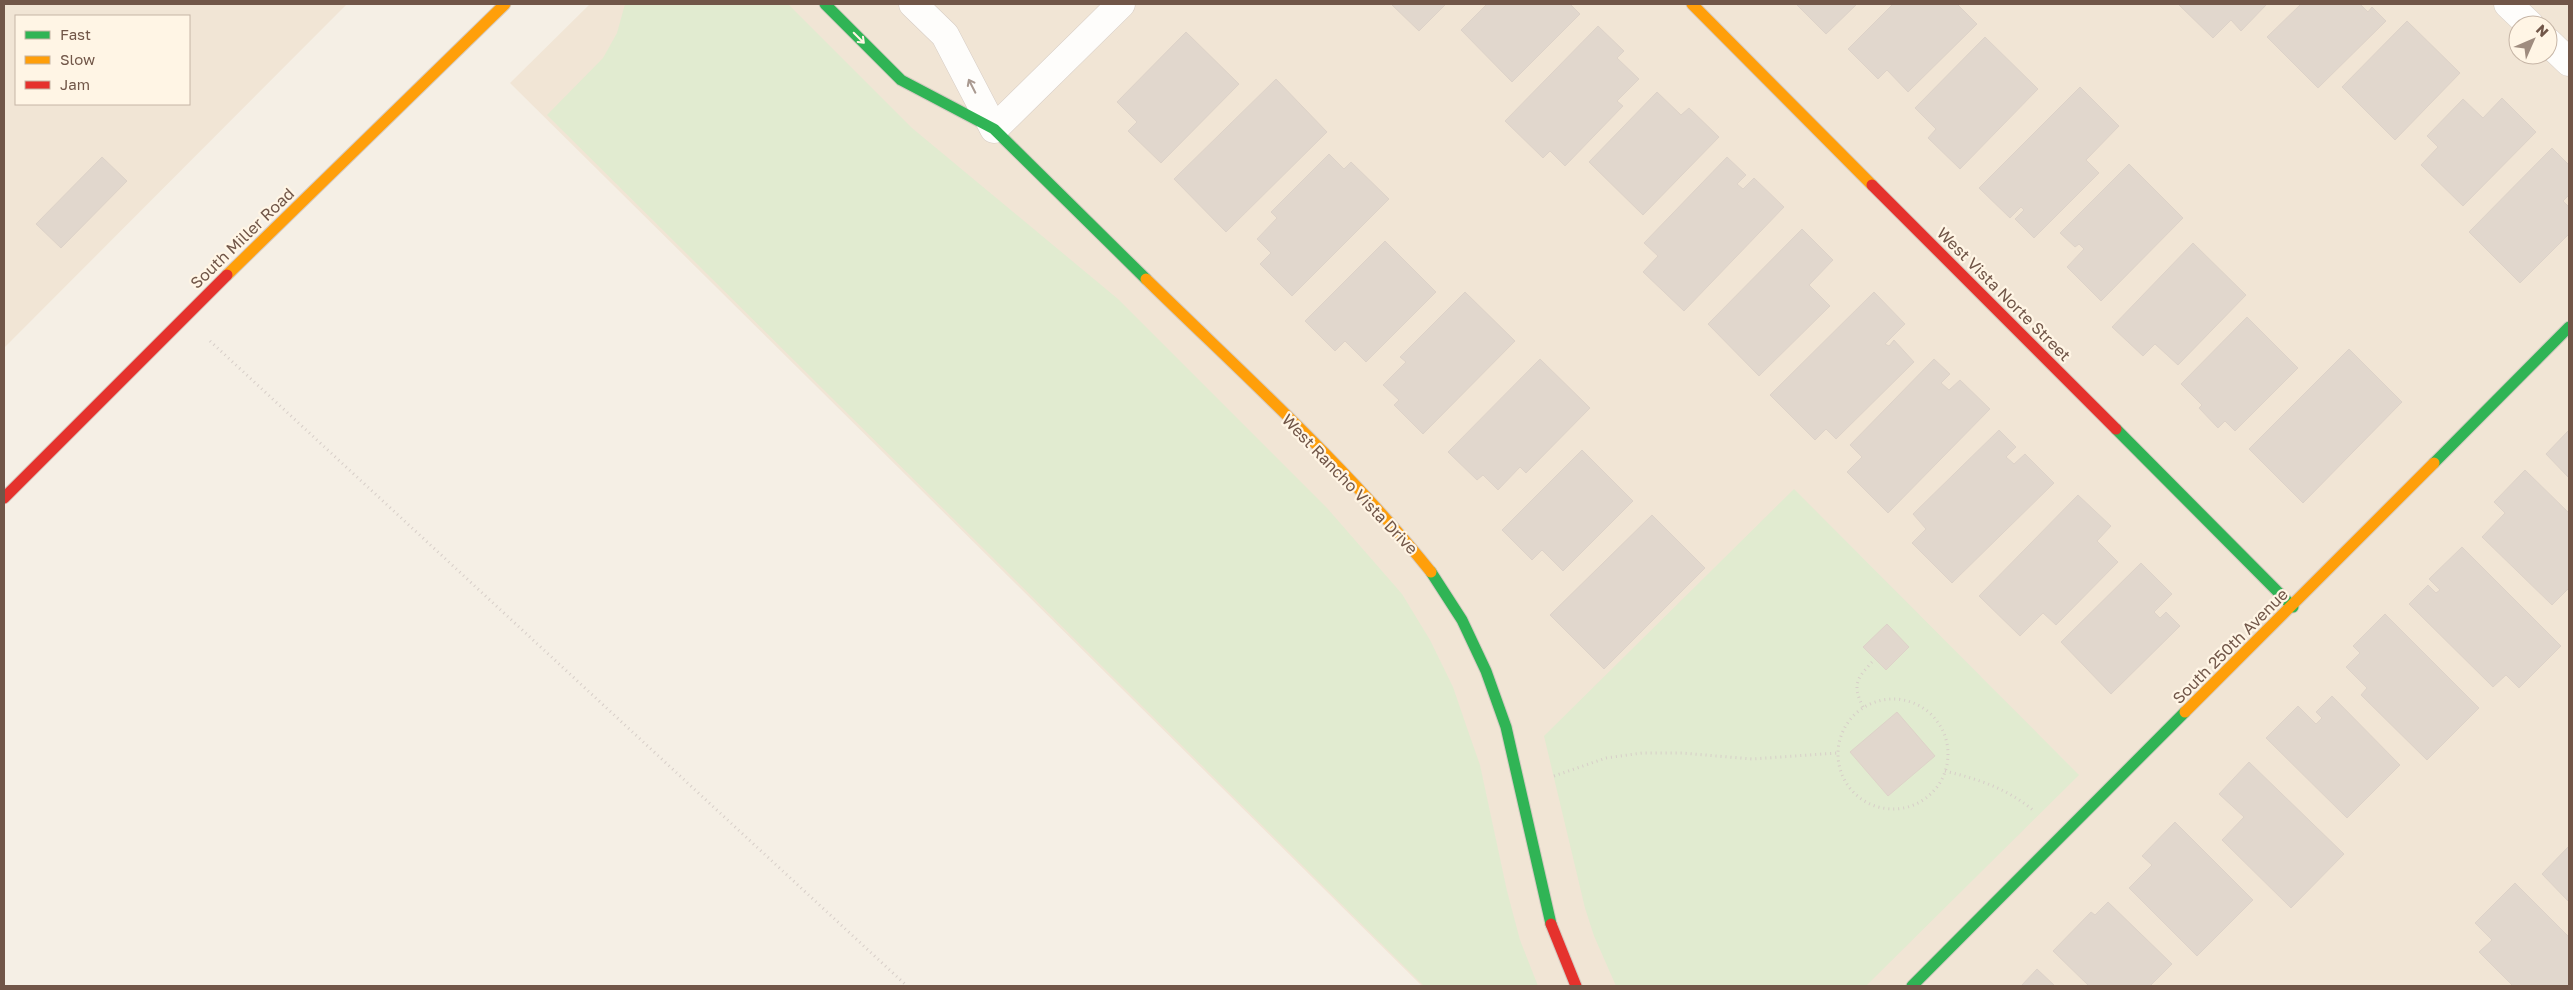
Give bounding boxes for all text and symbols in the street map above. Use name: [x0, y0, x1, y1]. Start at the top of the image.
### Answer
legend: [15, 15, 190, 105]
north arrow: [2508, 15, 2558, 65]
text: N: [2533, 21, 2552, 40]
text: Fast: [60, 25, 91, 43]
one-way arrow: [853, 32, 865, 44]
text: Slow: [60, 50, 95, 68]
text: Jam: [60, 75, 90, 93]
one-way arrow: [967, 79, 976, 94]
street label: South Miller Road: [186, 183, 298, 293]
street label: West Vista Norte Street: [1933, 223, 2075, 365]
street label: West Rancho Vista Drive: [1278, 410, 1422, 558]
street label: South 250th Avenue: [2168, 584, 2292, 708]

